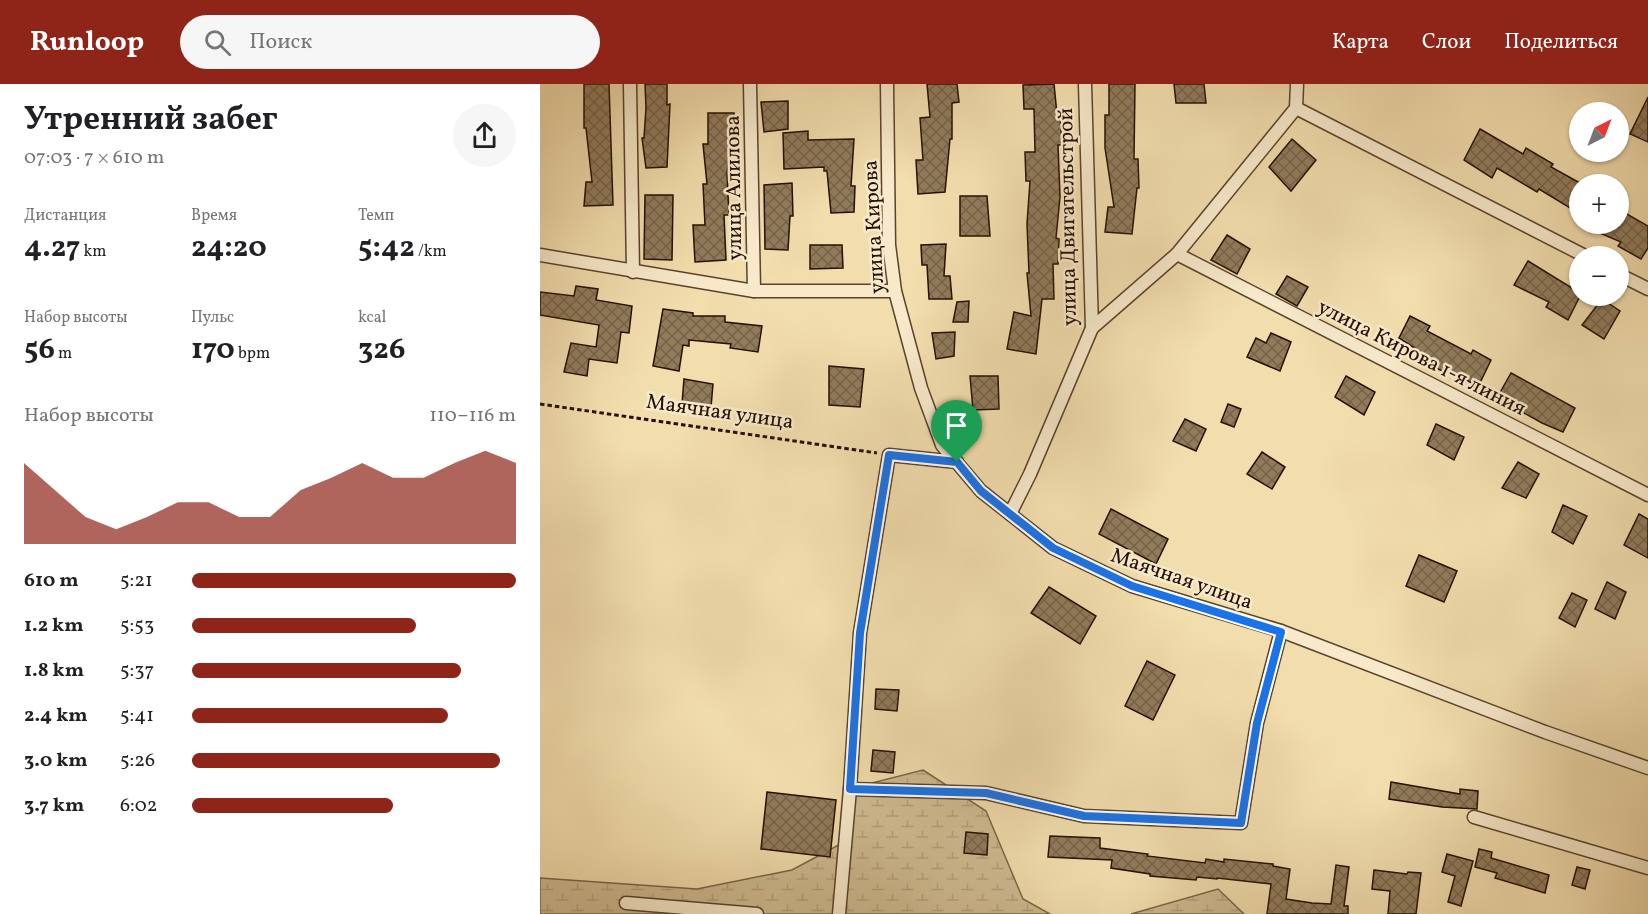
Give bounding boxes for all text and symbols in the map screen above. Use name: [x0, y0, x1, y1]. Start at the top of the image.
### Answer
search box: [180, 15, 600, 69]
text: Runloop: [30, 23, 144, 62]
icon: search: [201, 26, 234, 59]
text: Поиск: [249, 27, 312, 58]
text: Карта: [1332, 28, 1389, 57]
text: Слои: [1422, 28, 1471, 57]
text: Поделиться: [1504, 28, 1618, 57]
text: Утренний забег: [24, 98, 278, 144]
north arrow: [1569, 102, 1629, 162]
map controls: [1569, 102, 1629, 306]
button: share: [453, 104, 516, 167]
street label: улица Двигательстрой: [1052, 107, 1085, 326]
street label: улица Алилова: [719, 115, 750, 261]
text: 07:03 · 7 × 610 m: [24, 144, 164, 172]
street label: улица Кирова: [857, 159, 892, 295]
button: +: [1569, 174, 1629, 234]
text: Дистанция: [24, 205, 106, 227]
text: Время: [191, 205, 237, 227]
text: Темп: [358, 205, 394, 227]
text: 4.27: [24, 227, 80, 269]
text: 24:20: [191, 227, 267, 269]
text: 5:42: [358, 227, 415, 269]
text: km: [80, 241, 106, 263]
text: /km: [415, 241, 447, 263]
button: −: [1569, 246, 1629, 306]
street label: улица Кирова 1-я линия: [1312, 293, 1531, 424]
text: Набор высоты: [24, 307, 128, 329]
text: Пульс: [191, 307, 234, 329]
text: kcal: [358, 307, 386, 329]
text: 56: [24, 329, 55, 371]
text: 170: [191, 329, 235, 371]
text: 326: [358, 329, 405, 371]
text: m: [55, 343, 72, 365]
text: bpm: [235, 343, 270, 365]
street label: Маячная улица: [644, 388, 795, 437]
pin: [931, 400, 982, 462]
text: Набор высоты: [24, 402, 154, 430]
text: 110–116 m: [429, 402, 516, 430]
icon: arrive: [940, 409, 973, 442]
street label: Маячная улица: [1107, 542, 1256, 617]
text: 610 m: [24, 567, 79, 595]
text: 5:21: [120, 567, 153, 595]
text: 1.2 km: [24, 612, 84, 640]
text: 5:53: [120, 612, 154, 640]
text: 1.8 km: [24, 657, 84, 685]
text: 5:37: [120, 657, 154, 685]
text: 2.4 km: [24, 702, 88, 730]
text: 5:41: [120, 702, 154, 730]
text: 3.0 km: [24, 747, 88, 775]
text: 5:26: [120, 747, 155, 775]
text: 3.7 km: [24, 792, 84, 820]
text: 6:02: [120, 792, 158, 820]

